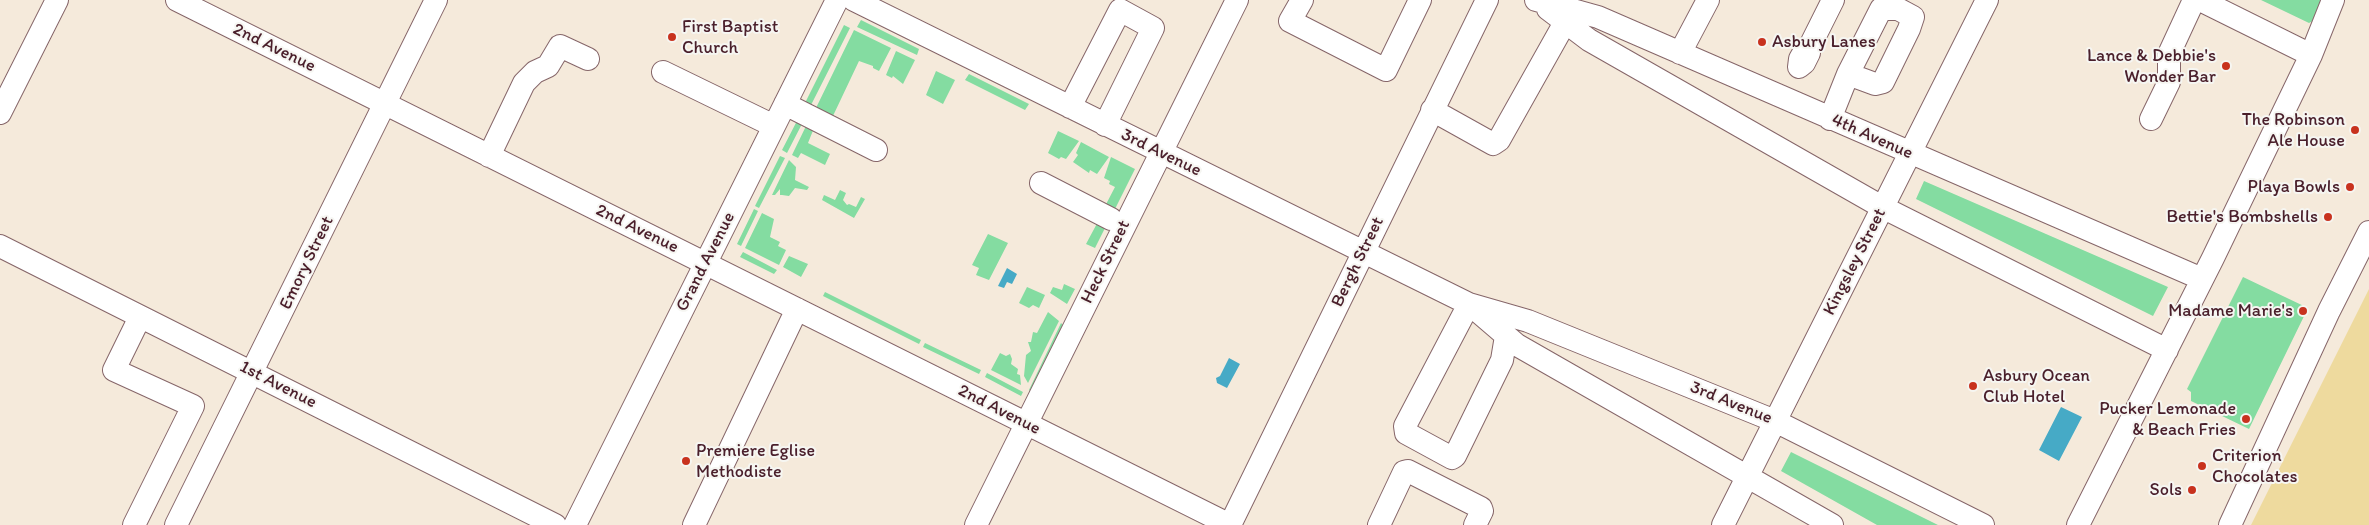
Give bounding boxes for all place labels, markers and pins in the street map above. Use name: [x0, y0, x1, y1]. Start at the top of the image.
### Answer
place label: First Baptist Church: [682, 16, 779, 58]
marker: First Baptist Church: [666, 31, 678, 43]
place label: Asbury Lanes: [1772, 31, 1876, 53]
marker: Asbury Lanes: [1756, 36, 1768, 48]
place label: Lance & Debbie's Wonder Bar: [2087, 45, 2216, 88]
marker: Lance & Debbie's Wonder Bar: [2220, 60, 2232, 72]
place label: The Robinson Ale House: [2242, 109, 2345, 152]
marker: The Robinson Ale House: [2349, 124, 2361, 136]
place label: Playa Bowls: [2248, 176, 2340, 198]
marker: Playa Bowls: [2344, 181, 2356, 193]
place label: Bettie's Bombshells: [2166, 206, 2318, 228]
marker: Bettie's Bombshells: [2322, 211, 2334, 223]
place label: Madame Marie's: [2168, 300, 2293, 322]
marker: Madame Marie's: [2297, 305, 2309, 317]
place label: Asbury Ocean Club Hotel: [1983, 365, 2090, 408]
marker: Asbury Ocean Club Hotel: [1967, 380, 1979, 392]
place label: Pucker Lemonade & Beach Fries: [2099, 398, 2236, 440]
marker: Pucker Lemonade & Beach Fries: [2240, 413, 2252, 425]
place label: Premiere Eglise Methodiste: [696, 440, 815, 482]
place label: Criterion Chocolates: [2212, 445, 2298, 488]
marker: Premiere Eglise Methodiste: [680, 455, 692, 467]
marker: Criterion Chocolates: [2196, 460, 2208, 472]
place label: Sols: [2150, 479, 2182, 501]
marker: Sols: [2186, 484, 2198, 496]

